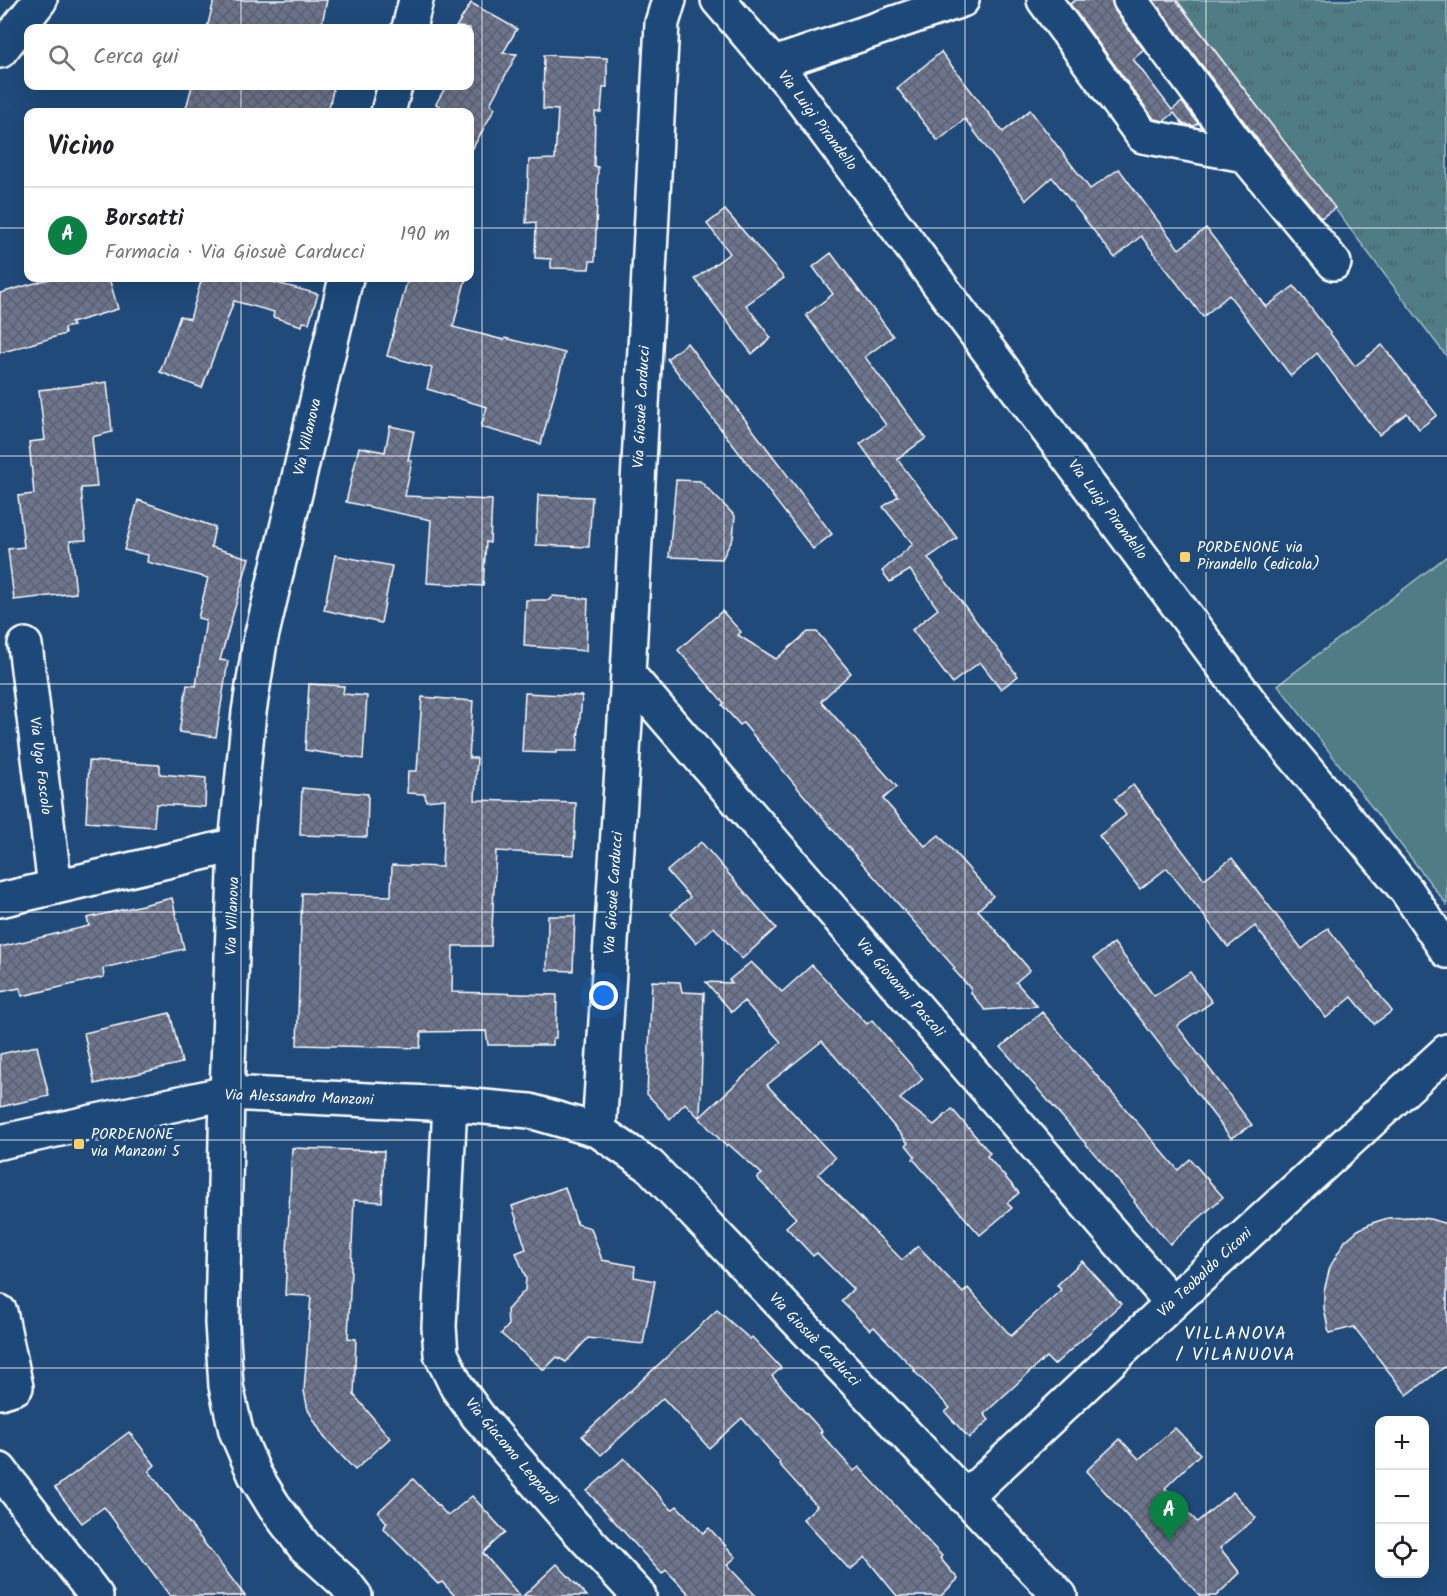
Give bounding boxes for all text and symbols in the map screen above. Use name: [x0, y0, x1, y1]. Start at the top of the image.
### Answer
search box: [24, 24, 474, 90]
text: Cerca qui: [93, 40, 179, 75]
icon: search: [45, 41, 78, 74]
street label: Via Luigi Pirandello: [771, 66, 863, 176]
text: Vicino: [48, 126, 114, 168]
text: Borsatti: [105, 202, 184, 237]
text: A: [61, 219, 74, 251]
text: 190 m: [400, 219, 450, 251]
text: Farmacia · Via Giosuè Carducci: [105, 237, 364, 269]
street label: Via Giosuè Carducci: [627, 344, 657, 469]
street label: Via Villanova: [287, 396, 329, 478]
street label: Via Luigi Pirandello: [1061, 455, 1153, 565]
place label: PORDENONE via Pirandello (edicola): [1197, 536, 1320, 577]
marker: PORDENONE via Pirandello (edicola): [1178, 550, 1192, 564]
street label: Via Ugo Foscolo: [22, 716, 58, 817]
street label: Via Giosuè Carducci: [598, 829, 630, 955]
street label: Via Villanova: [220, 876, 246, 956]
street label: Via Giovanni Pascoli: [850, 933, 951, 1044]
your location: [589, 981, 618, 1010]
street label: Via Alessandro Manzoni: [224, 1083, 375, 1113]
place label: PORDENONE via Manzoni 5: [91, 1123, 181, 1164]
marker: PORDENONE via Manzoni 5: [72, 1137, 86, 1151]
street label: Via Teobaldo Ciconi: [1152, 1221, 1259, 1324]
street label: Via Giosuè Carducci: [763, 1287, 866, 1394]
district label: VILLANOVA / VILANUOVA: [1176, 1320, 1296, 1370]
street label: Via Giacomo Leopardi: [459, 1393, 564, 1512]
map controls: [1375, 1416, 1429, 1578]
button: +: [1375, 1416, 1429, 1470]
button: −: [1375, 1470, 1429, 1524]
pin: A: [1150, 1492, 1188, 1541]
button: locate: [1375, 1524, 1429, 1578]

